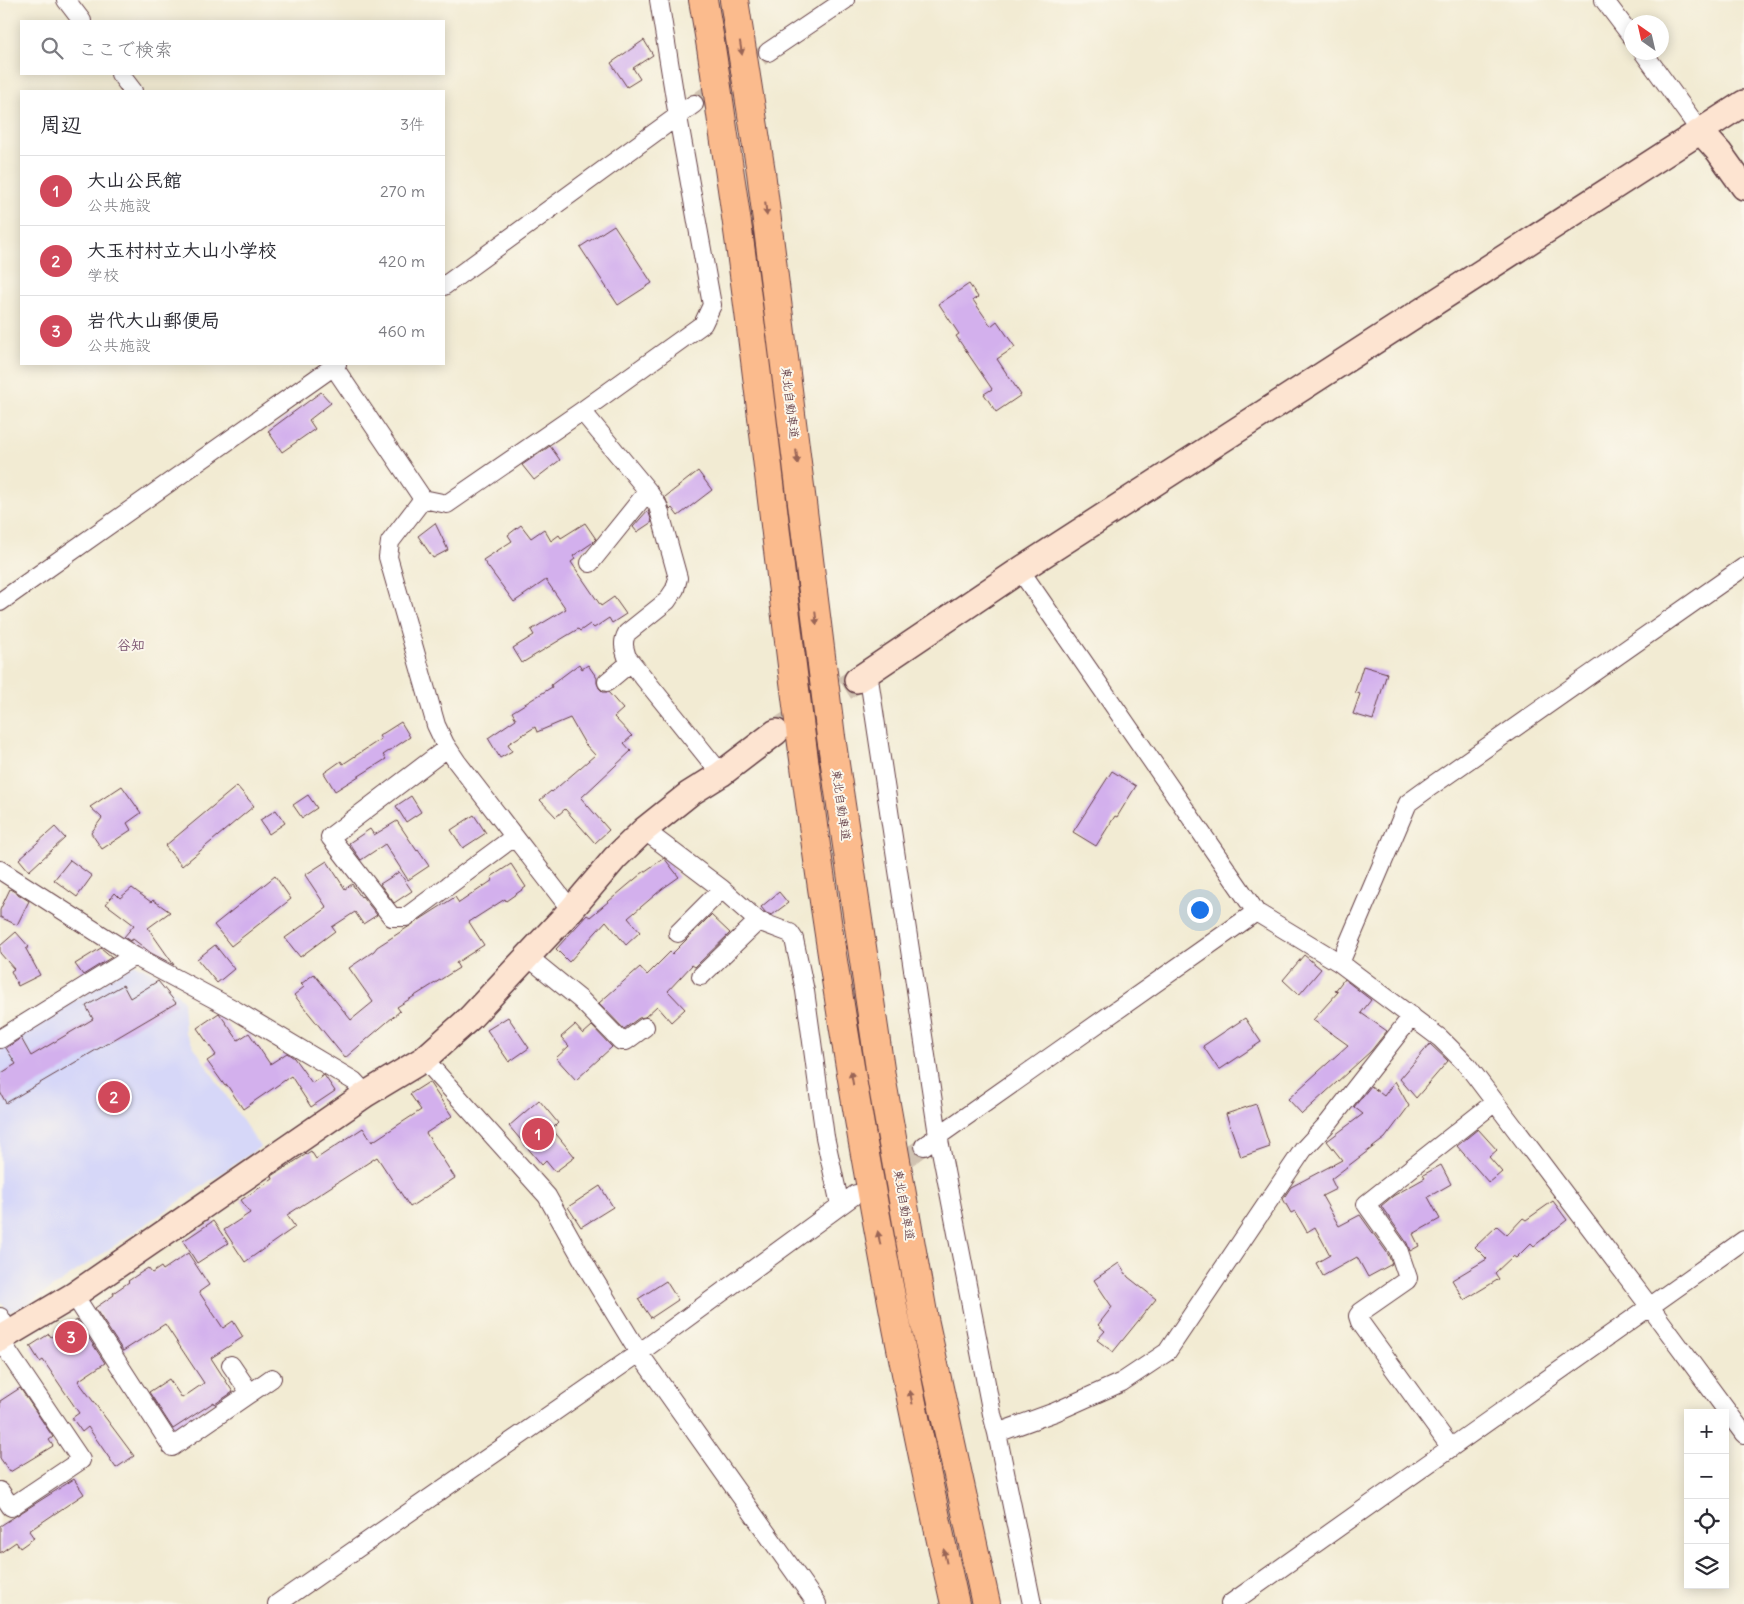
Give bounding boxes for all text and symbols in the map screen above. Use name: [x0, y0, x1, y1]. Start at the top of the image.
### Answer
north arrow: [1624, 15, 1669, 60]
search box: [20, 20, 445, 75]
icon: search: [38, 34, 66, 62]
text: ここで検索: [78, 37, 173, 61]
one-way arrow: [738, 41, 746, 57]
text: 周辺: [40, 111, 82, 138]
text: 3件: [400, 114, 425, 134]
text: 大山公民館: [87, 168, 182, 192]
text: 1: [53, 181, 59, 201]
text: 270 m: [380, 181, 425, 201]
text: 公共施設: [87, 195, 151, 215]
one-way arrow: [762, 201, 770, 217]
text: 大玉村村立大山小学校: [87, 238, 277, 262]
text: 2: [52, 251, 60, 271]
text: 420 m: [379, 251, 425, 271]
text: 学校: [87, 265, 119, 285]
text: 岩代大山郵便局: [87, 308, 220, 332]
text: 3: [51, 321, 61, 341]
text: 460 m: [378, 321, 425, 341]
text: 公共施設: [87, 335, 151, 355]
street label: 東北自動車道: [779, 366, 802, 440]
one-way arrow: [793, 449, 801, 465]
one-way arrow: [812, 611, 820, 627]
district label: 谷知: [117, 636, 145, 654]
street label: 東北自動車道: [829, 768, 854, 842]
your location: [1187, 897, 1213, 923]
one-way arrow: [848, 1069, 856, 1085]
pin: 2: [98, 1078, 130, 1116]
pin: 1: [522, 1115, 554, 1153]
street label: 東北自動車道: [891, 1168, 918, 1242]
one-way arrow: [875, 1230, 883, 1246]
pin: 3: [55, 1318, 87, 1356]
one-way arrow: [907, 1390, 915, 1405]
map controls: [1684, 1409, 1729, 1589]
button: +: [1684, 1409, 1729, 1454]
button: −: [1684, 1454, 1729, 1499]
button: locate: [1684, 1499, 1729, 1544]
button: layers: [1684, 1544, 1729, 1589]
one-way arrow: [940, 1548, 948, 1564]

